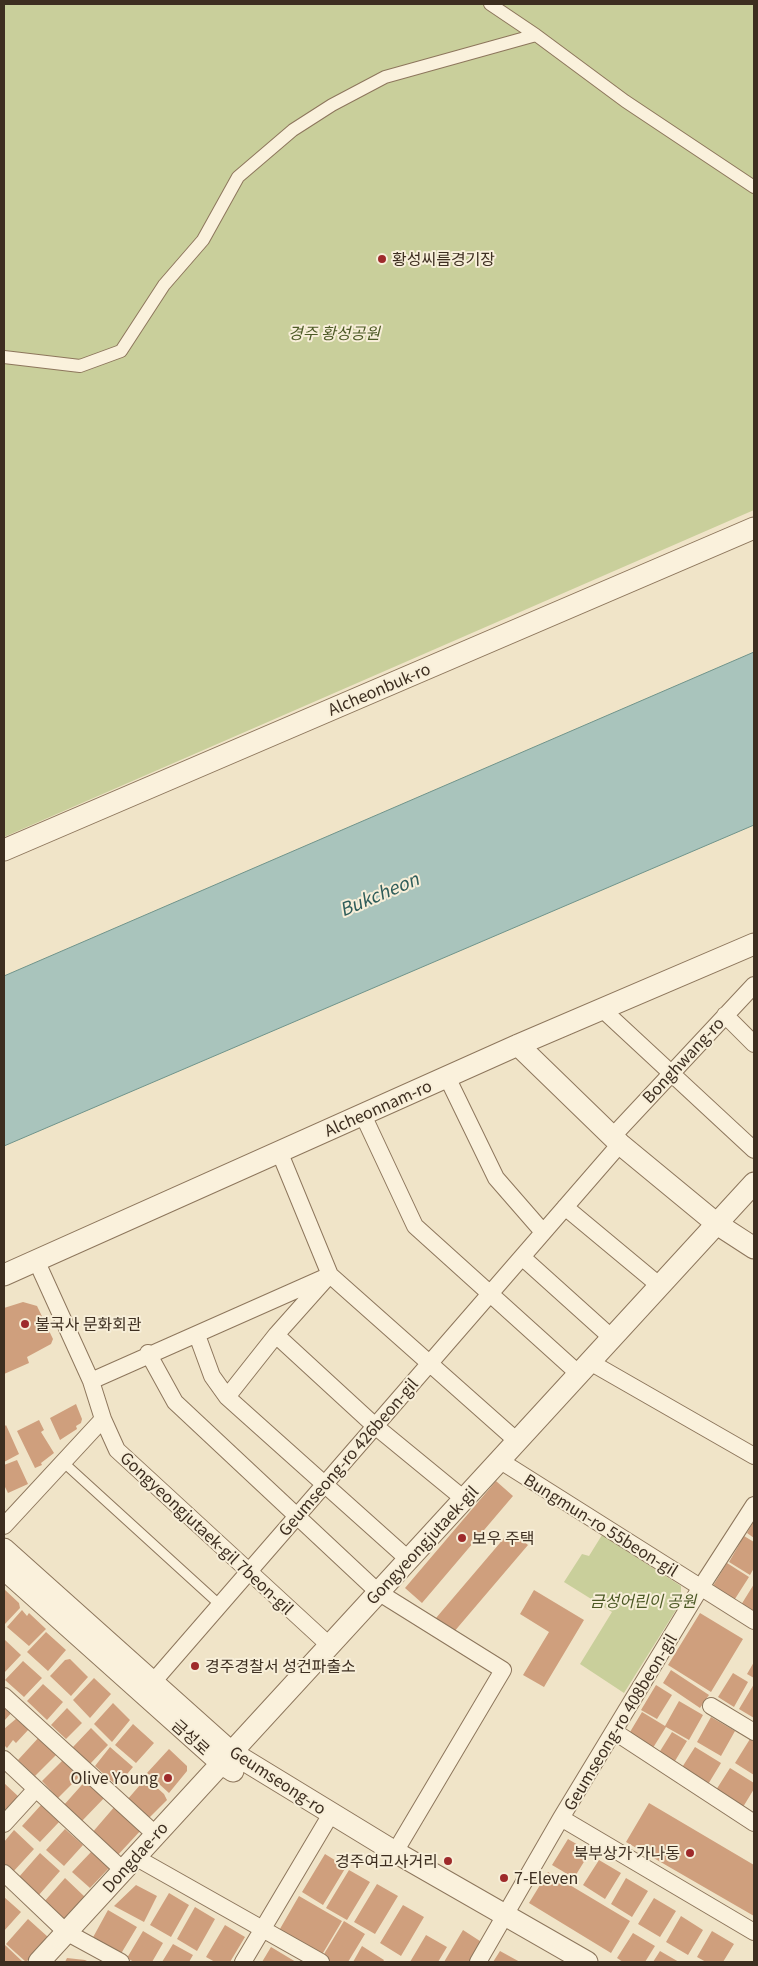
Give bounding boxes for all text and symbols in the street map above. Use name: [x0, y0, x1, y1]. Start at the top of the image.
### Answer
place label: 황성씨름경기장: [392, 249, 495, 269]
marker: 황성씨름경기장: [376, 253, 388, 265]
park label: 경주 황성공원: [288, 323, 380, 343]
street label: Alcheonbuk-ro: [325, 659, 433, 719]
water label: Bukcheon: [336, 868, 422, 920]
street label: Bonghwang-ro: [638, 1013, 728, 1107]
street label: Alcheonnam-ro: [321, 1076, 435, 1140]
place label: 불국사 문화회관: [35, 1314, 142, 1334]
marker: 불국사 문화회관: [19, 1318, 31, 1330]
street label: Geumseong-ro 426beon-gil: [274, 1374, 422, 1540]
street label: Gongyeongjutaek-gil 7beon-gil: [117, 1448, 297, 1618]
street label: Bungmun-ro 55beon-gil: [521, 1470, 681, 1580]
street label: Gongyeongjutaek-gil: [362, 1482, 482, 1608]
place label: 보우 주택: [472, 1528, 534, 1548]
marker: 보우 주택: [456, 1532, 468, 1544]
park label: 금성어린이 공원: [590, 1591, 696, 1611]
street label: Geumseong-ro 408beon-gil: [560, 1630, 680, 1814]
place label: 경주경찰서 성건파출소: [205, 1656, 356, 1676]
marker: 경주경찰서 성건파출소: [189, 1660, 201, 1672]
street label: 금성로: [168, 1715, 214, 1759]
street label: Geumseong-ro: [226, 1742, 330, 1818]
place label: Olive Young: [71, 1768, 158, 1788]
marker: Olive Young: [162, 1772, 174, 1784]
street label: Dongdae-ro: [98, 1818, 172, 1896]
place label: 북부상가 가나동: [573, 1843, 680, 1863]
marker: 북부상가 가나동: [684, 1847, 696, 1859]
place label: 경주여고사거리: [335, 1851, 438, 1871]
marker: 경주여고사거리: [442, 1855, 454, 1867]
place label: 7-Eleven: [514, 1868, 578, 1888]
marker: 7-Eleven: [498, 1872, 510, 1884]

